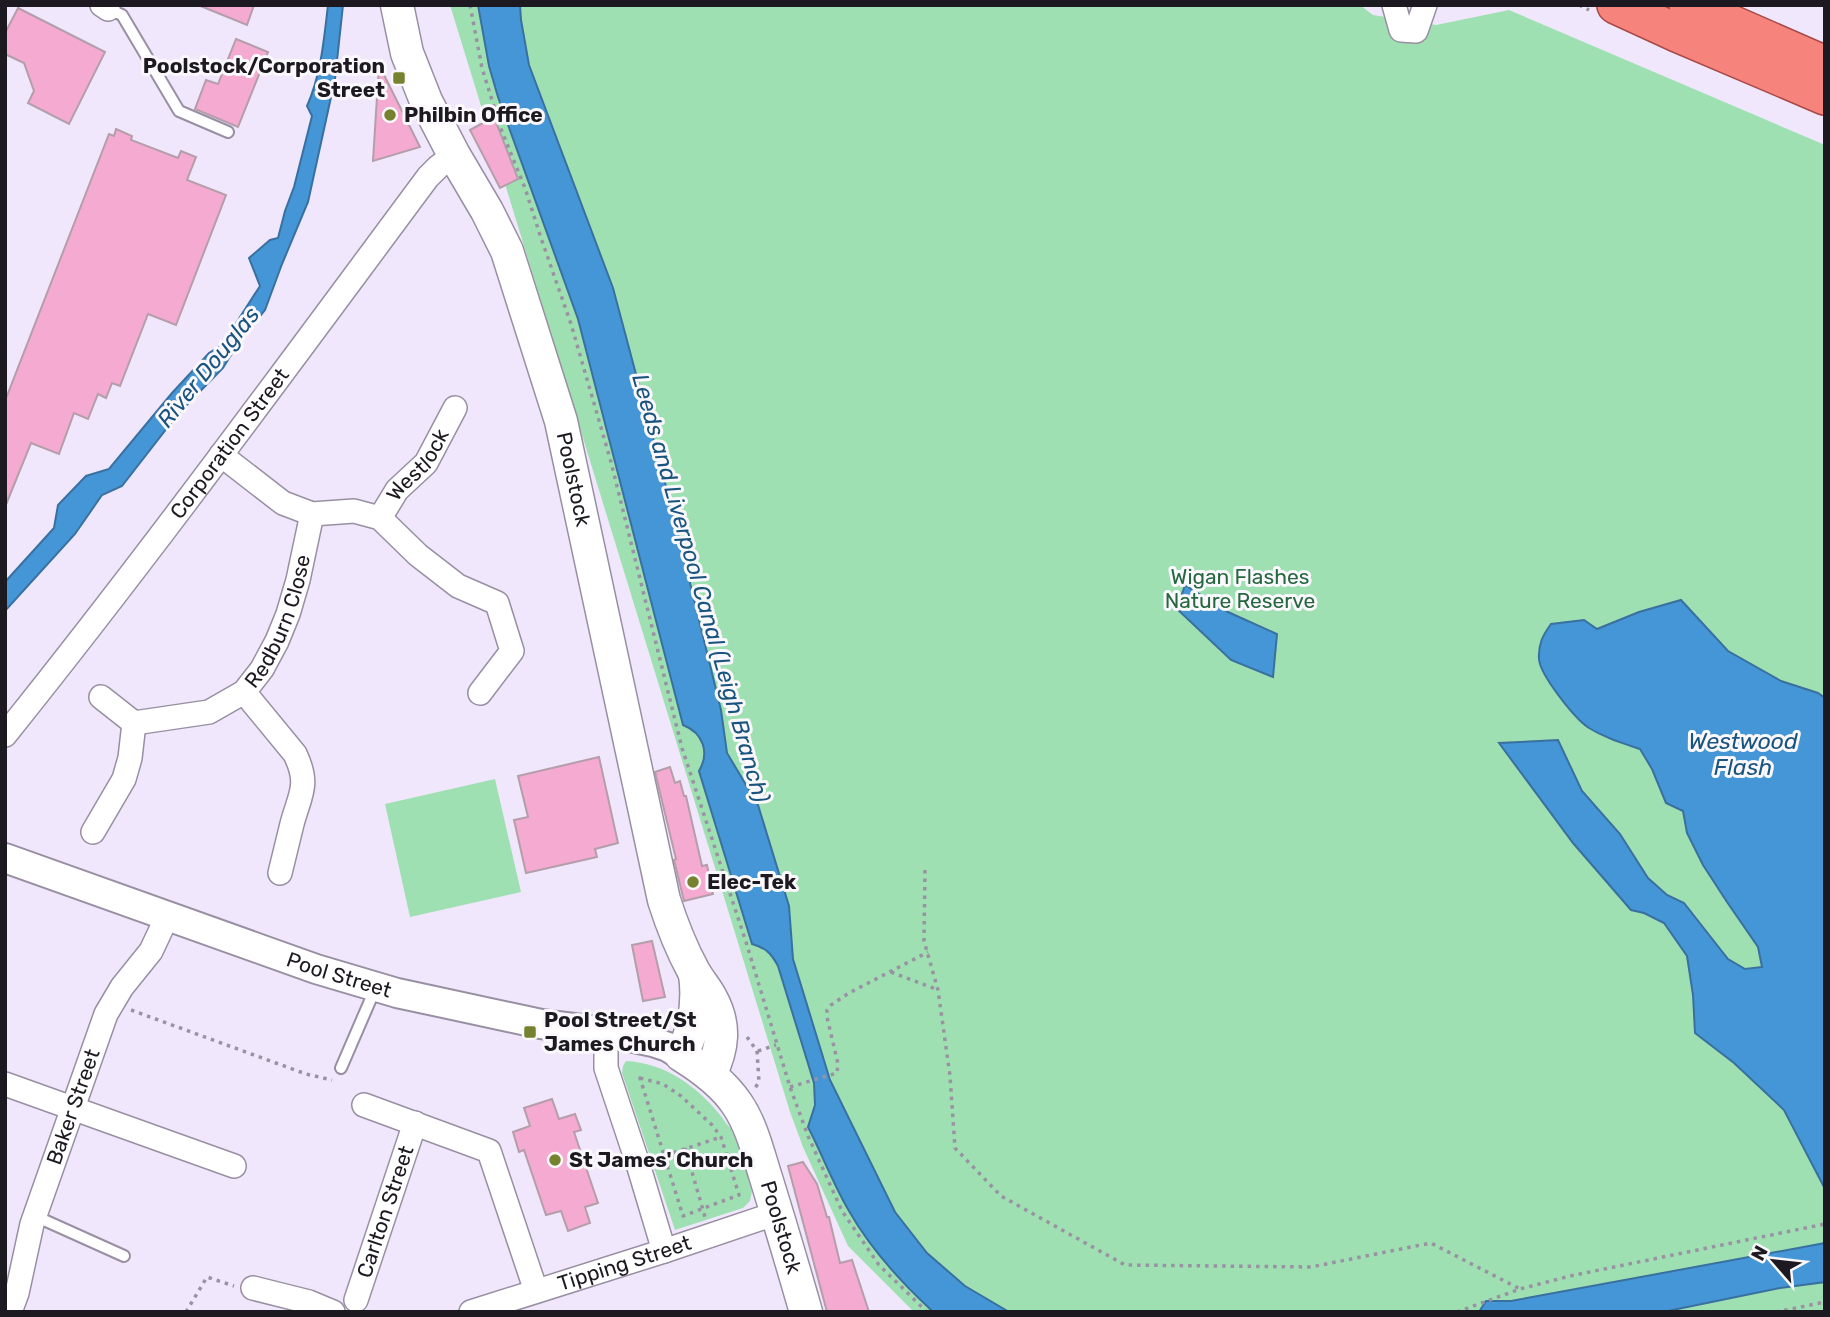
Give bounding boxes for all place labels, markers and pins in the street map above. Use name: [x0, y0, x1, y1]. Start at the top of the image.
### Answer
place label: Poolstock/Corporation Street: [143, 53, 385, 102]
marker: Poolstock/Corporation Street: [391, 70, 407, 86]
place label: Philbin Office: [404, 102, 543, 127]
marker: Philbin Office: [382, 107, 398, 123]
place label: Elec-Tek: [707, 869, 797, 894]
marker: Elec-Tek: [685, 874, 701, 890]
place label: Pool Street/St James Church: [544, 1007, 697, 1056]
marker: Pool Street/St James Church: [522, 1024, 538, 1040]
place label: St James' Church: [569, 1147, 753, 1172]
marker: St James' Church: [547, 1152, 563, 1168]

